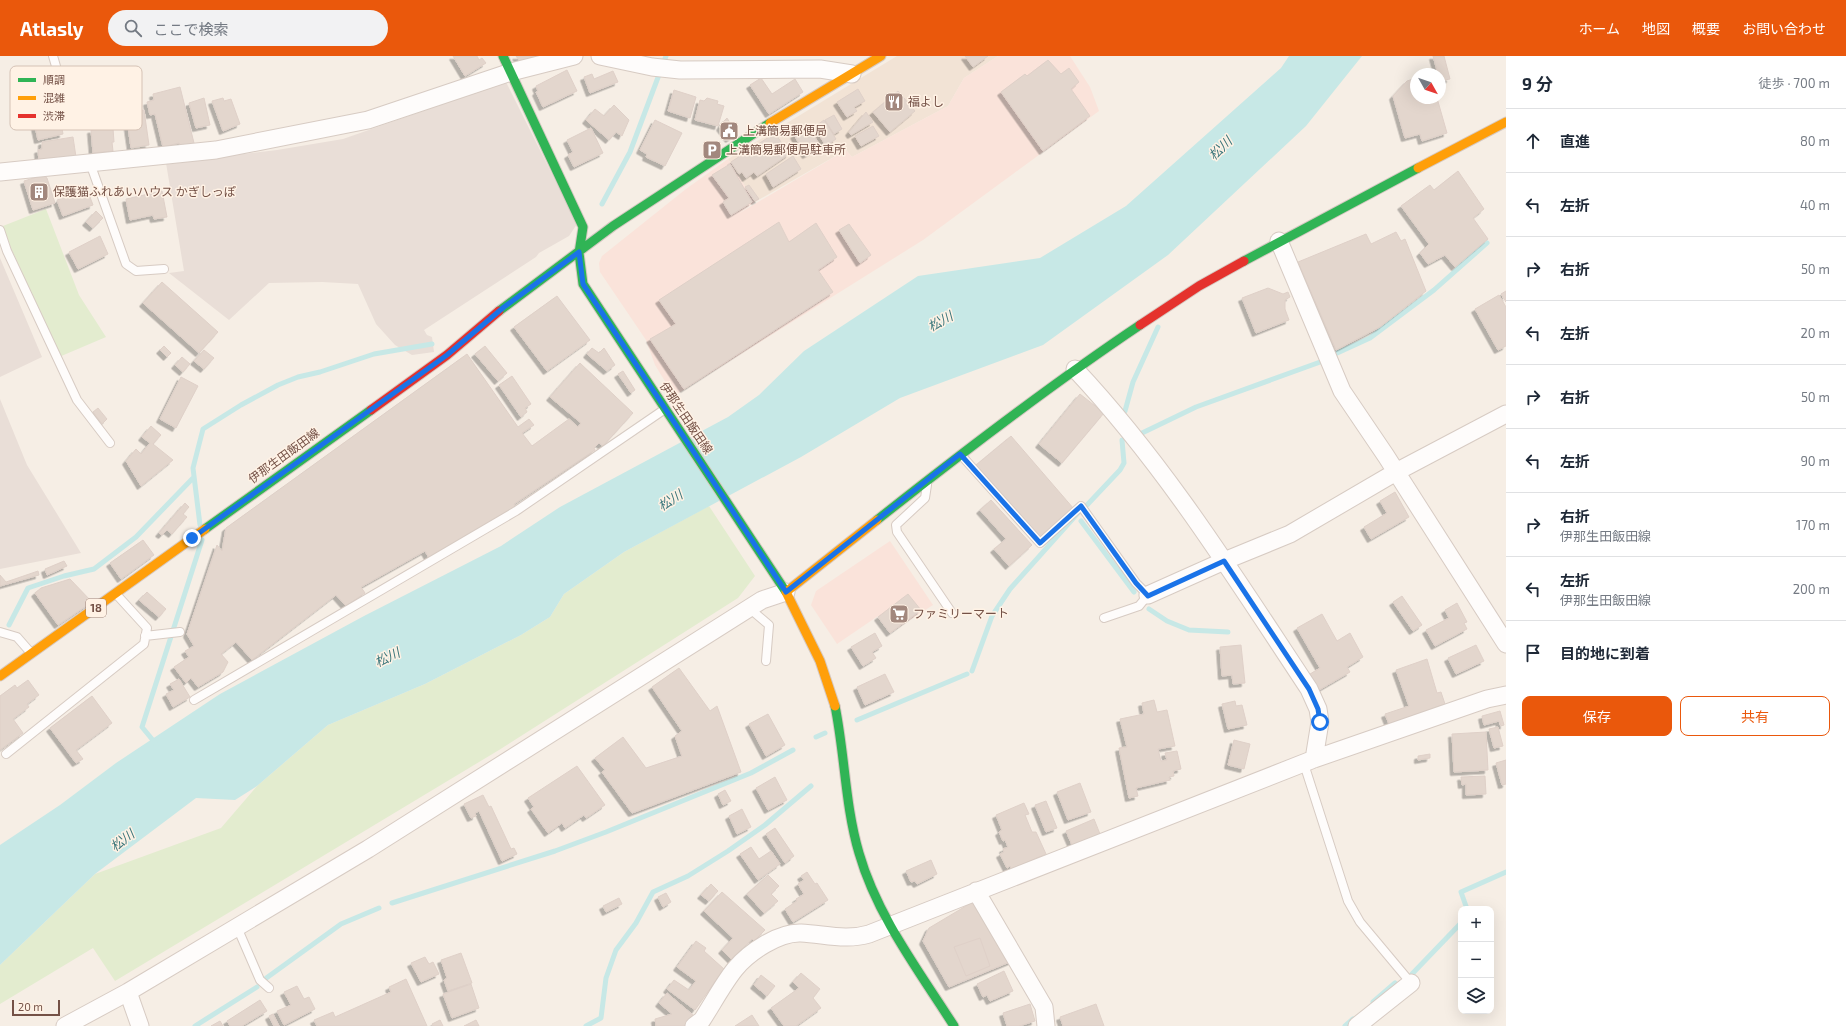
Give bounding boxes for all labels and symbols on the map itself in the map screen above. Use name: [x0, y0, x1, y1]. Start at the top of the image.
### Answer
legend: [10, 66, 142, 130]
north arrow: [1410, 68, 1446, 104]
text: 順調: [43, 73, 65, 86]
text: 混雑: [43, 91, 65, 104]
restaurant icon: 福よし: [883, 91, 905, 113]
place label: 福よし: [908, 94, 944, 108]
text: 渋滞: [43, 109, 65, 122]
public building icon: 上溝簡易郵便局: [718, 120, 740, 142]
place label: 上溝簡易郵便局: [743, 123, 827, 137]
water label: 松川: [1205, 132, 1236, 163]
parking icon: 上溝簡易郵便局駐車所: [701, 139, 723, 161]
place label: 上溝簡易郵便局駐車所: [726, 142, 846, 156]
building icon: 保護猫ふれあいハウス かぎしっぽ: [28, 181, 50, 203]
place label: 保護猫ふれあいハウス かぎしっぽ: [53, 184, 236, 198]
water label: 松川: [925, 307, 957, 334]
street label: 伊那生田飯田線: [658, 379, 716, 456]
street label: 伊那生田飯田線: [245, 425, 322, 486]
water label: 松川: [655, 485, 687, 514]
route end: [183, 529, 201, 547]
road number: 18: [86, 599, 106, 617]
supermarket icon: ファミリーマート: [888, 603, 910, 625]
place label: ファミリーマート: [913, 606, 1009, 620]
water label: 松川: [372, 643, 404, 670]
route start: [1311, 713, 1329, 731]
water label: 松川: [107, 825, 139, 854]
scale bar: [12, 998, 60, 1017]

